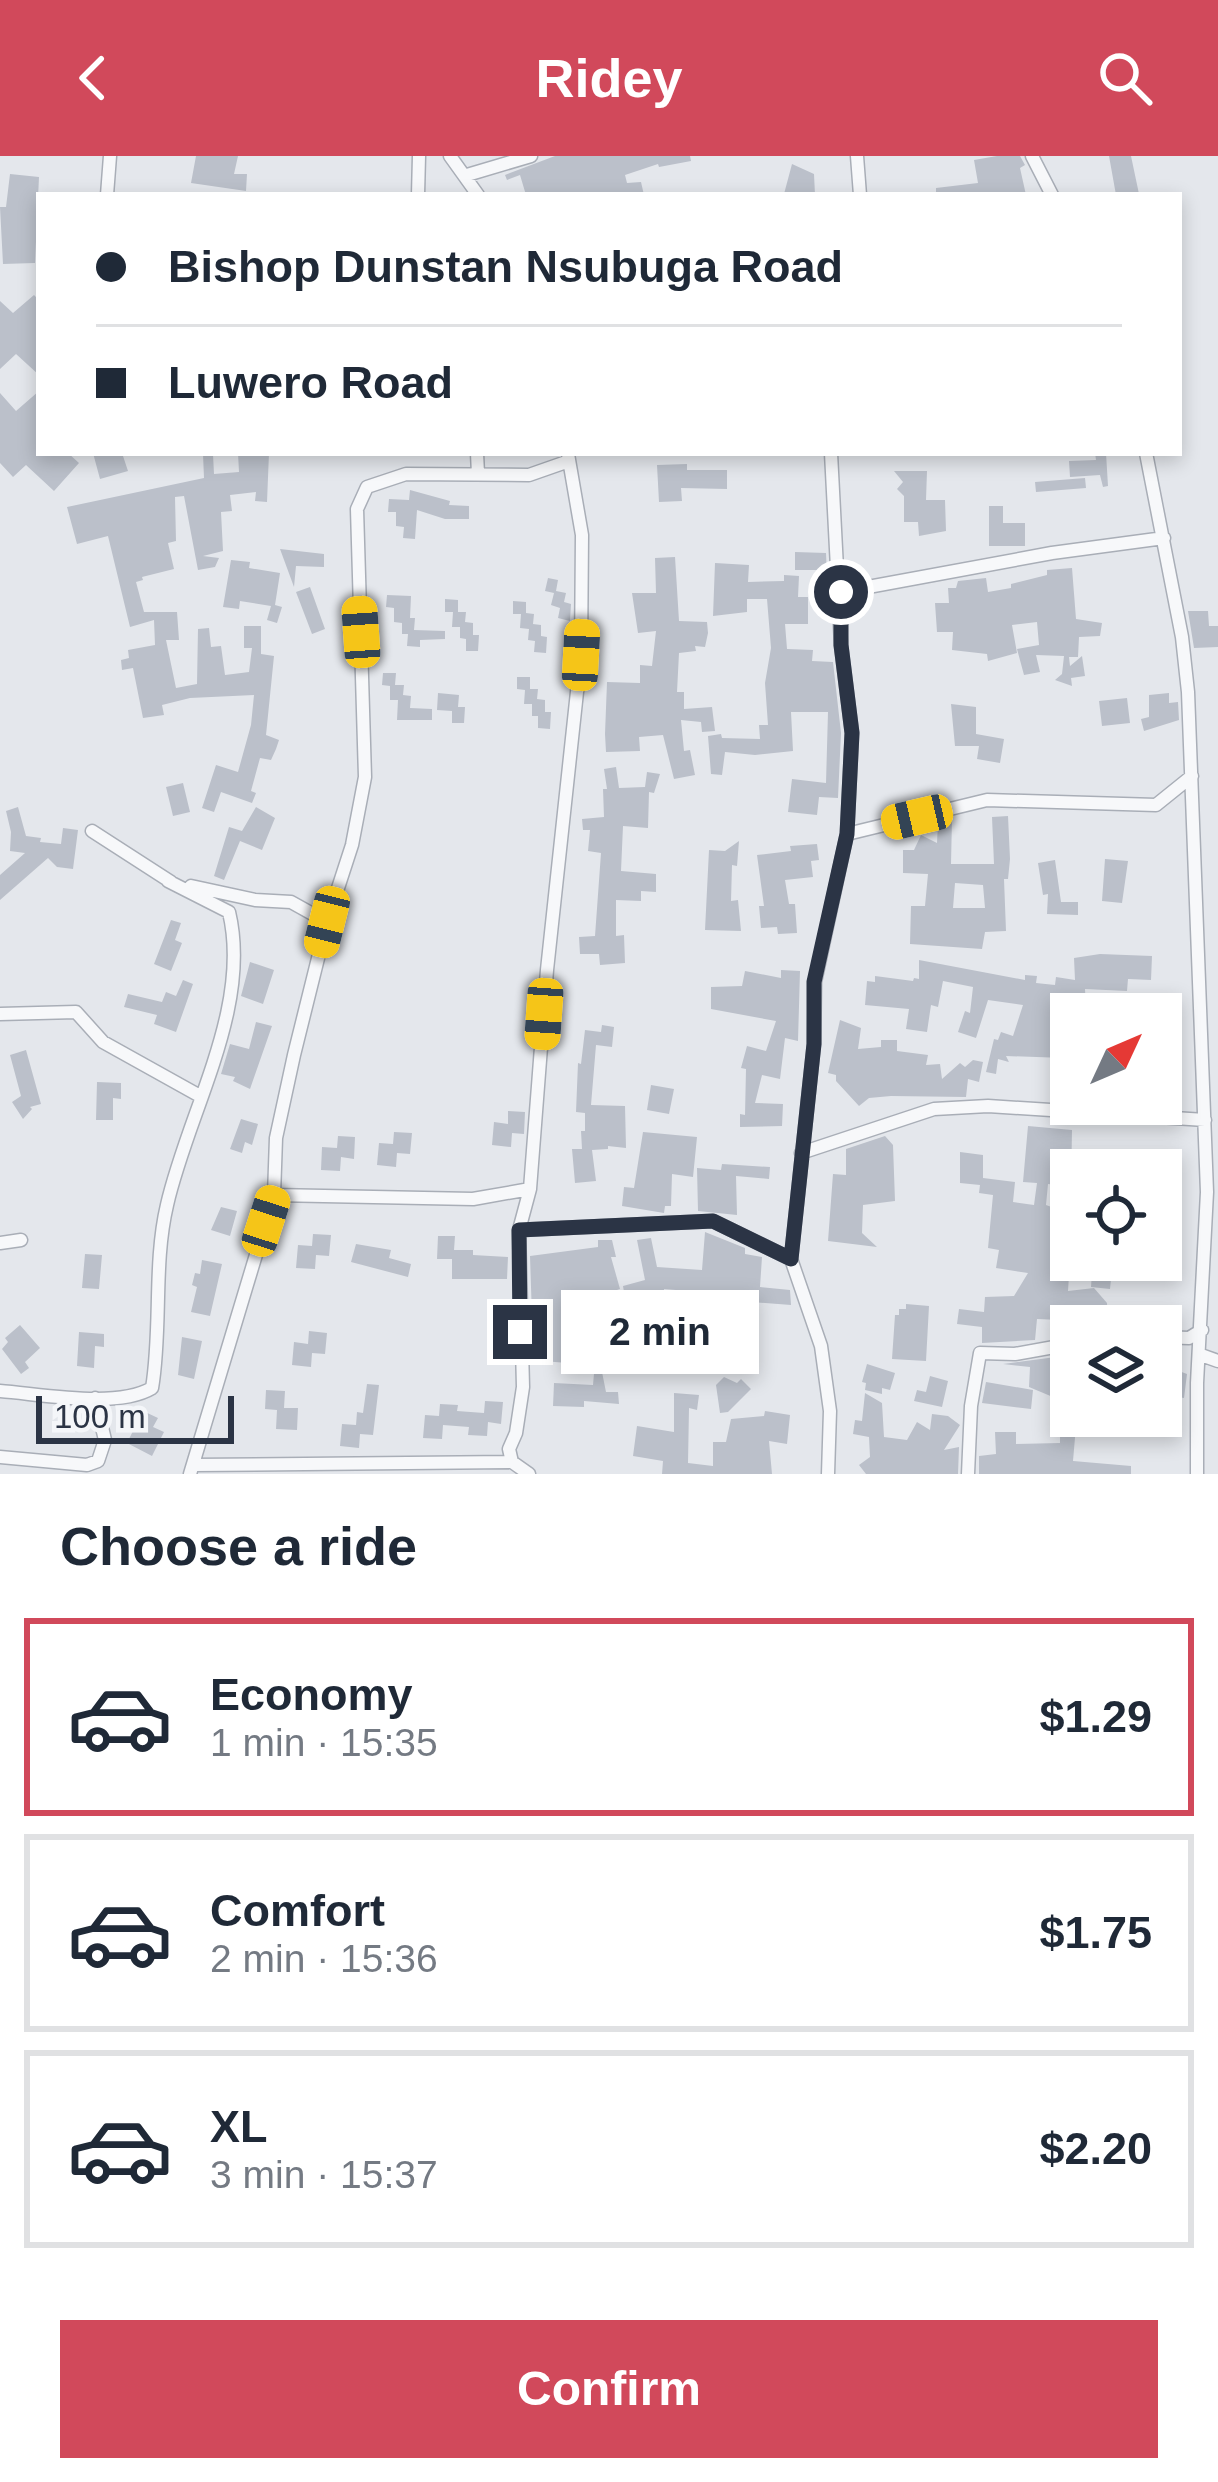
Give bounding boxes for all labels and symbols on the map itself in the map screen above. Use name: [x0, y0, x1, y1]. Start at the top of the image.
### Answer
route start: [814, 565, 868, 619]
car: [341, 595, 381, 669]
car: [561, 618, 601, 692]
car: [878, 791, 956, 843]
car: [301, 883, 353, 961]
car: [524, 977, 564, 1051]
north arrow: [1050, 993, 1182, 1125]
car: [238, 1181, 294, 1261]
callout: 2 min: [562, 1290, 760, 1374]
route end: [493, 1305, 547, 1359]
scale bar: [36, 1390, 234, 1443]

